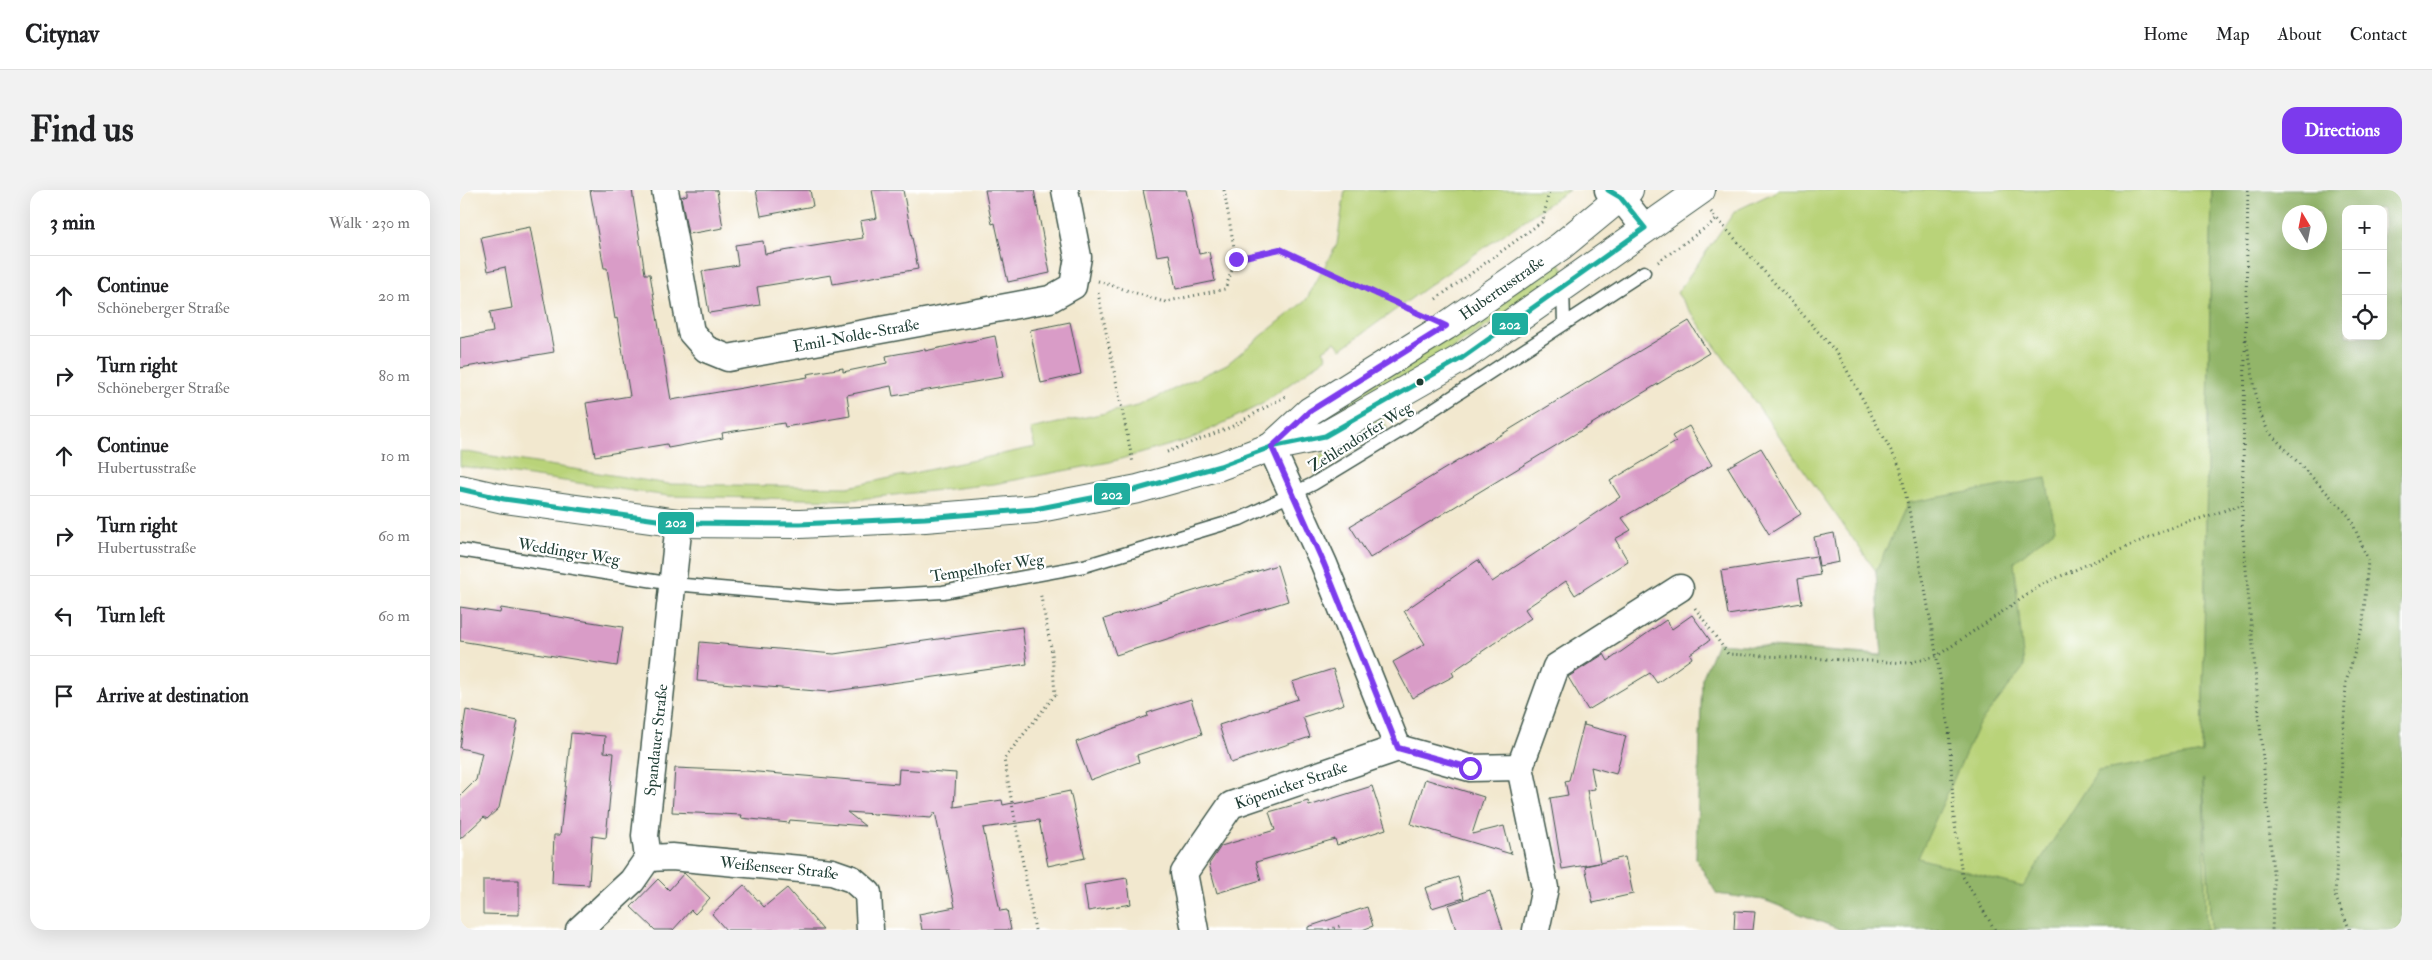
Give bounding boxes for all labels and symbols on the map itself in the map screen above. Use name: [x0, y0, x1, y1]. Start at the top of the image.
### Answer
north arrow: [2282, 205, 2327, 250]
route end: [1225, 248, 1248, 271]
street label: Hubertusstraße: [1456, 252, 1549, 325]
line badge: 202: [1491, 312, 1529, 336]
street label: Emil-Nolde-Straße: [791, 314, 921, 357]
text: 202: [1499, 316, 1521, 333]
unlabelled marker: [1415, 377, 1425, 387]
street label: Zehlendorfer Weg: [1305, 396, 1417, 477]
line badge: 202: [1093, 482, 1131, 506]
text: 202: [1101, 486, 1123, 503]
line badge: 202: [657, 511, 695, 535]
text: 202: [665, 514, 687, 531]
street label: Weddinger Weg: [515, 534, 622, 570]
street label: Tempelhofer Weg: [929, 549, 1046, 588]
street label: Spandauer Straße: [640, 683, 672, 797]
street label: Köpenicker Straße: [1232, 757, 1350, 814]
route start: [1459, 757, 1482, 780]
street label: Weißenseer Straße: [718, 852, 842, 885]

